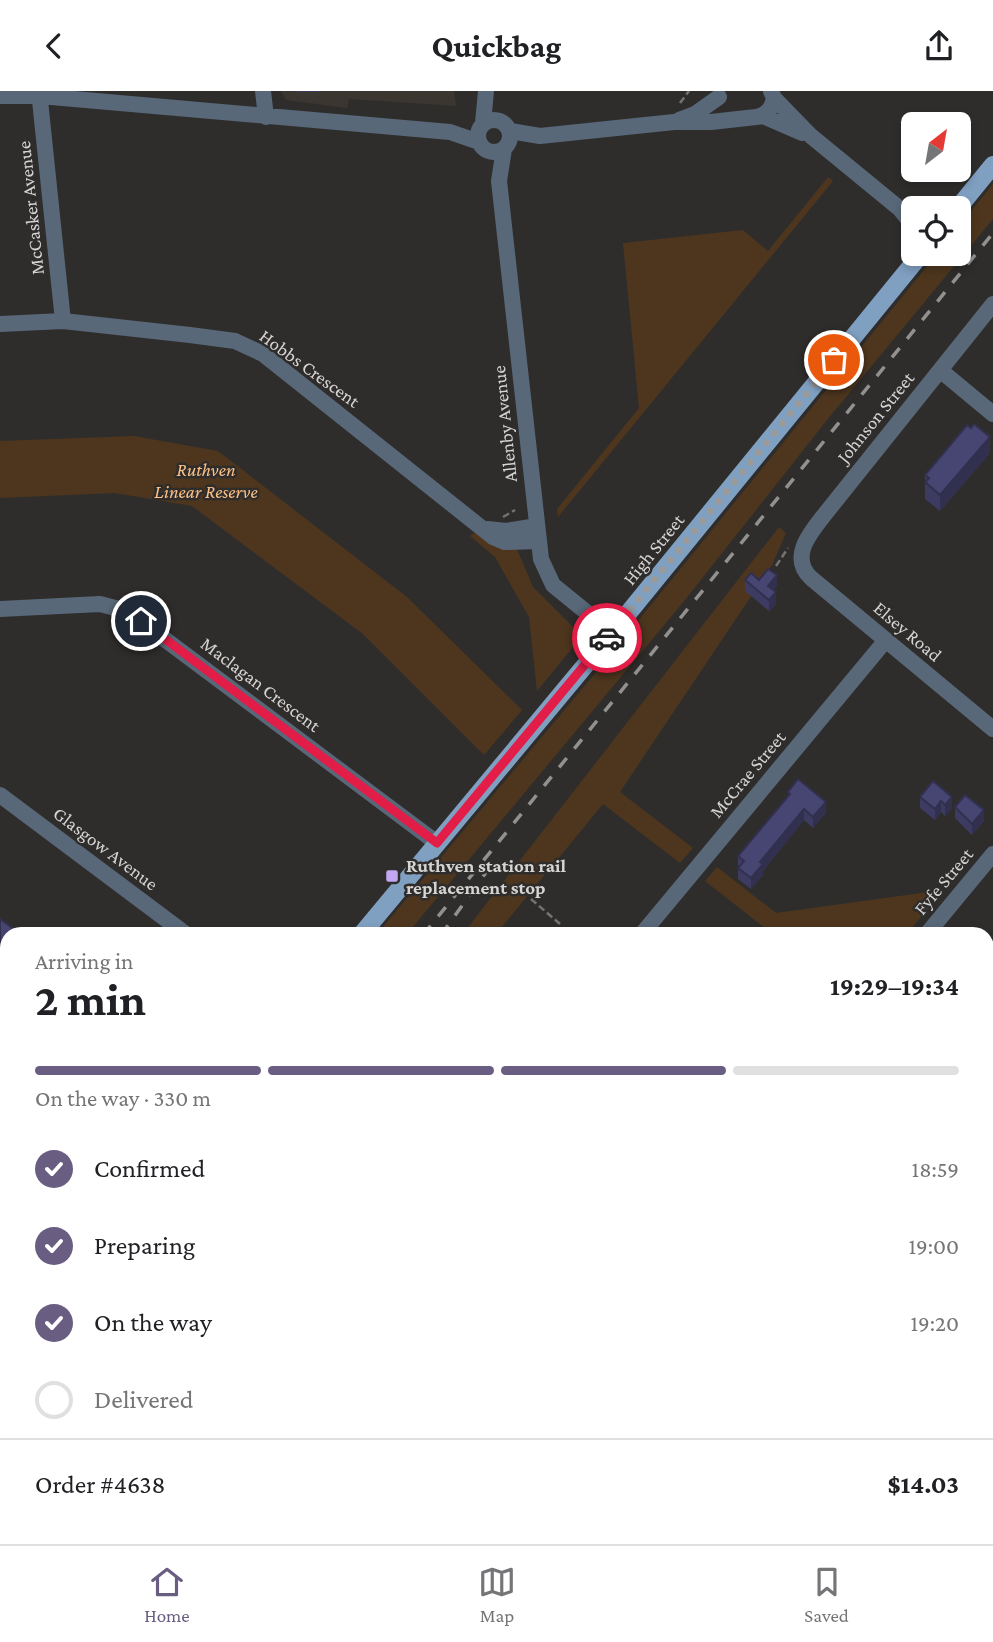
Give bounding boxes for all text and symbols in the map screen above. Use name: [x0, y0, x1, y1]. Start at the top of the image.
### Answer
icon: back: [35, 27, 73, 65]
icon: share: [920, 27, 958, 65]
text: Quickbag: [432, 28, 561, 64]
north arrow: [901, 112, 971, 182]
map controls: [901, 112, 971, 266]
street label: McCasker Avenue: [13, 140, 48, 276]
button: locate: [901, 196, 971, 266]
street label: Hobbs Crescent: [256, 325, 364, 412]
pin: [804, 330, 864, 390]
icon: bag: [815, 341, 853, 379]
street label: Allenby Avenue: [488, 364, 521, 483]
street label: Johnson Street: [831, 367, 919, 468]
park label: Ruthven Linear Reserve: [154, 459, 258, 502]
street label: High Street: [619, 509, 689, 589]
pin: [111, 591, 171, 651]
street label: Elsey Road: [870, 597, 946, 666]
icon: home: [122, 602, 160, 640]
courier: [572, 603, 642, 673]
icon: car: [588, 619, 626, 657]
street label: Maclagan Crescent: [197, 633, 325, 736]
street label: McCrae Street: [705, 726, 790, 822]
street label: Glasgow Avenue: [49, 802, 162, 894]
street label: Fyfe Street: [910, 843, 978, 919]
place label: Ruthven station rail replacement stop: [406, 855, 567, 898]
marker: Ruthven station rail replacement stop: [384, 868, 400, 884]
text: Arriving in: [35, 948, 133, 974]
text: 19:29–19:34: [830, 972, 959, 1001]
text: 2 min: [35, 974, 146, 1025]
text: On the way · 330 m: [35, 1085, 211, 1111]
icon: check: [35, 1150, 73, 1188]
text: Confirmed: [94, 1154, 205, 1183]
text: 18:59: [912, 1156, 959, 1182]
icon: check: [35, 1227, 73, 1265]
text: Preparing: [94, 1231, 195, 1260]
text: 19:00: [908, 1233, 959, 1259]
icon: check: [35, 1304, 73, 1342]
text: On the way: [94, 1308, 212, 1337]
text: 19:20: [910, 1310, 959, 1336]
text: Delivered: [94, 1385, 193, 1414]
text: Order #4638: [35, 1470, 166, 1499]
text: $14.03: [888, 1470, 959, 1499]
tab: Home: [144, 1563, 190, 1626]
tab: Map: [478, 1563, 516, 1626]
tab: Saved: [804, 1563, 849, 1626]

